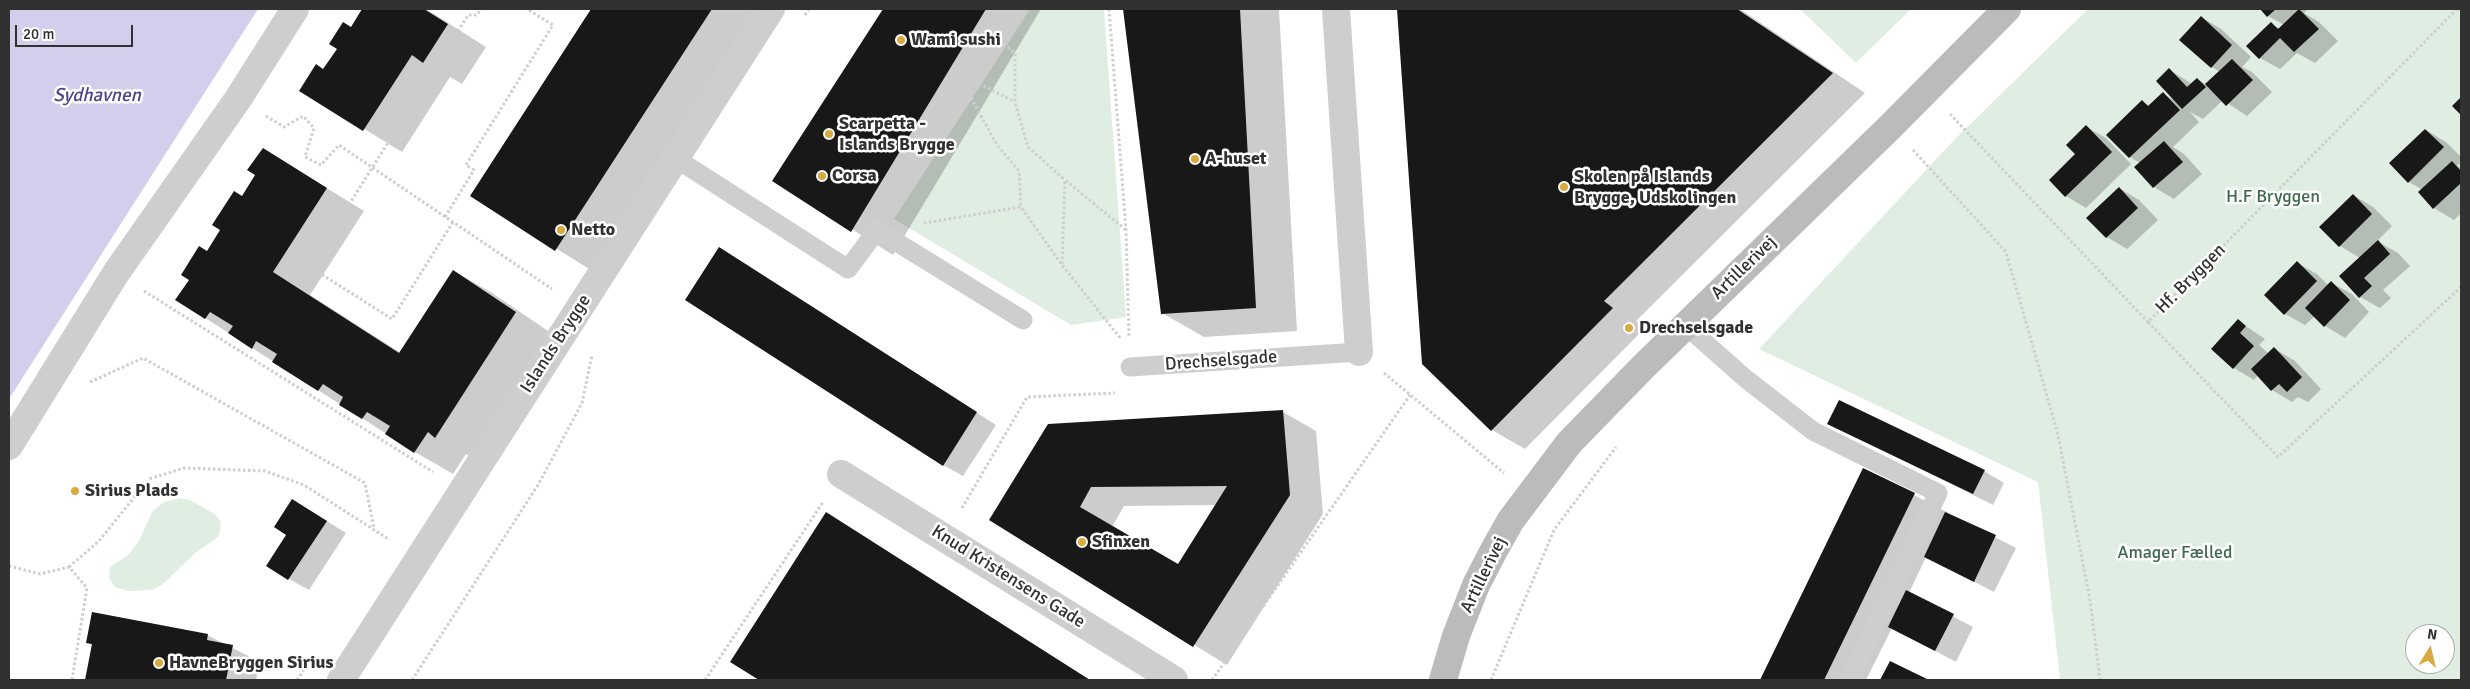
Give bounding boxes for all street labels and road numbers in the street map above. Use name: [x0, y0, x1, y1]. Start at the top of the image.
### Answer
street label: Artillerivej: [1707, 232, 1781, 304]
street label: Hf. Bryggen: [2152, 240, 2230, 318]
street label: Islands Brygge: [516, 291, 596, 397]
street label: Drechselsgade: [1164, 346, 1278, 376]
street label: Knud Kristensens Gade: [927, 521, 1089, 633]
street label: Artillerivej: [1456, 533, 1512, 617]

